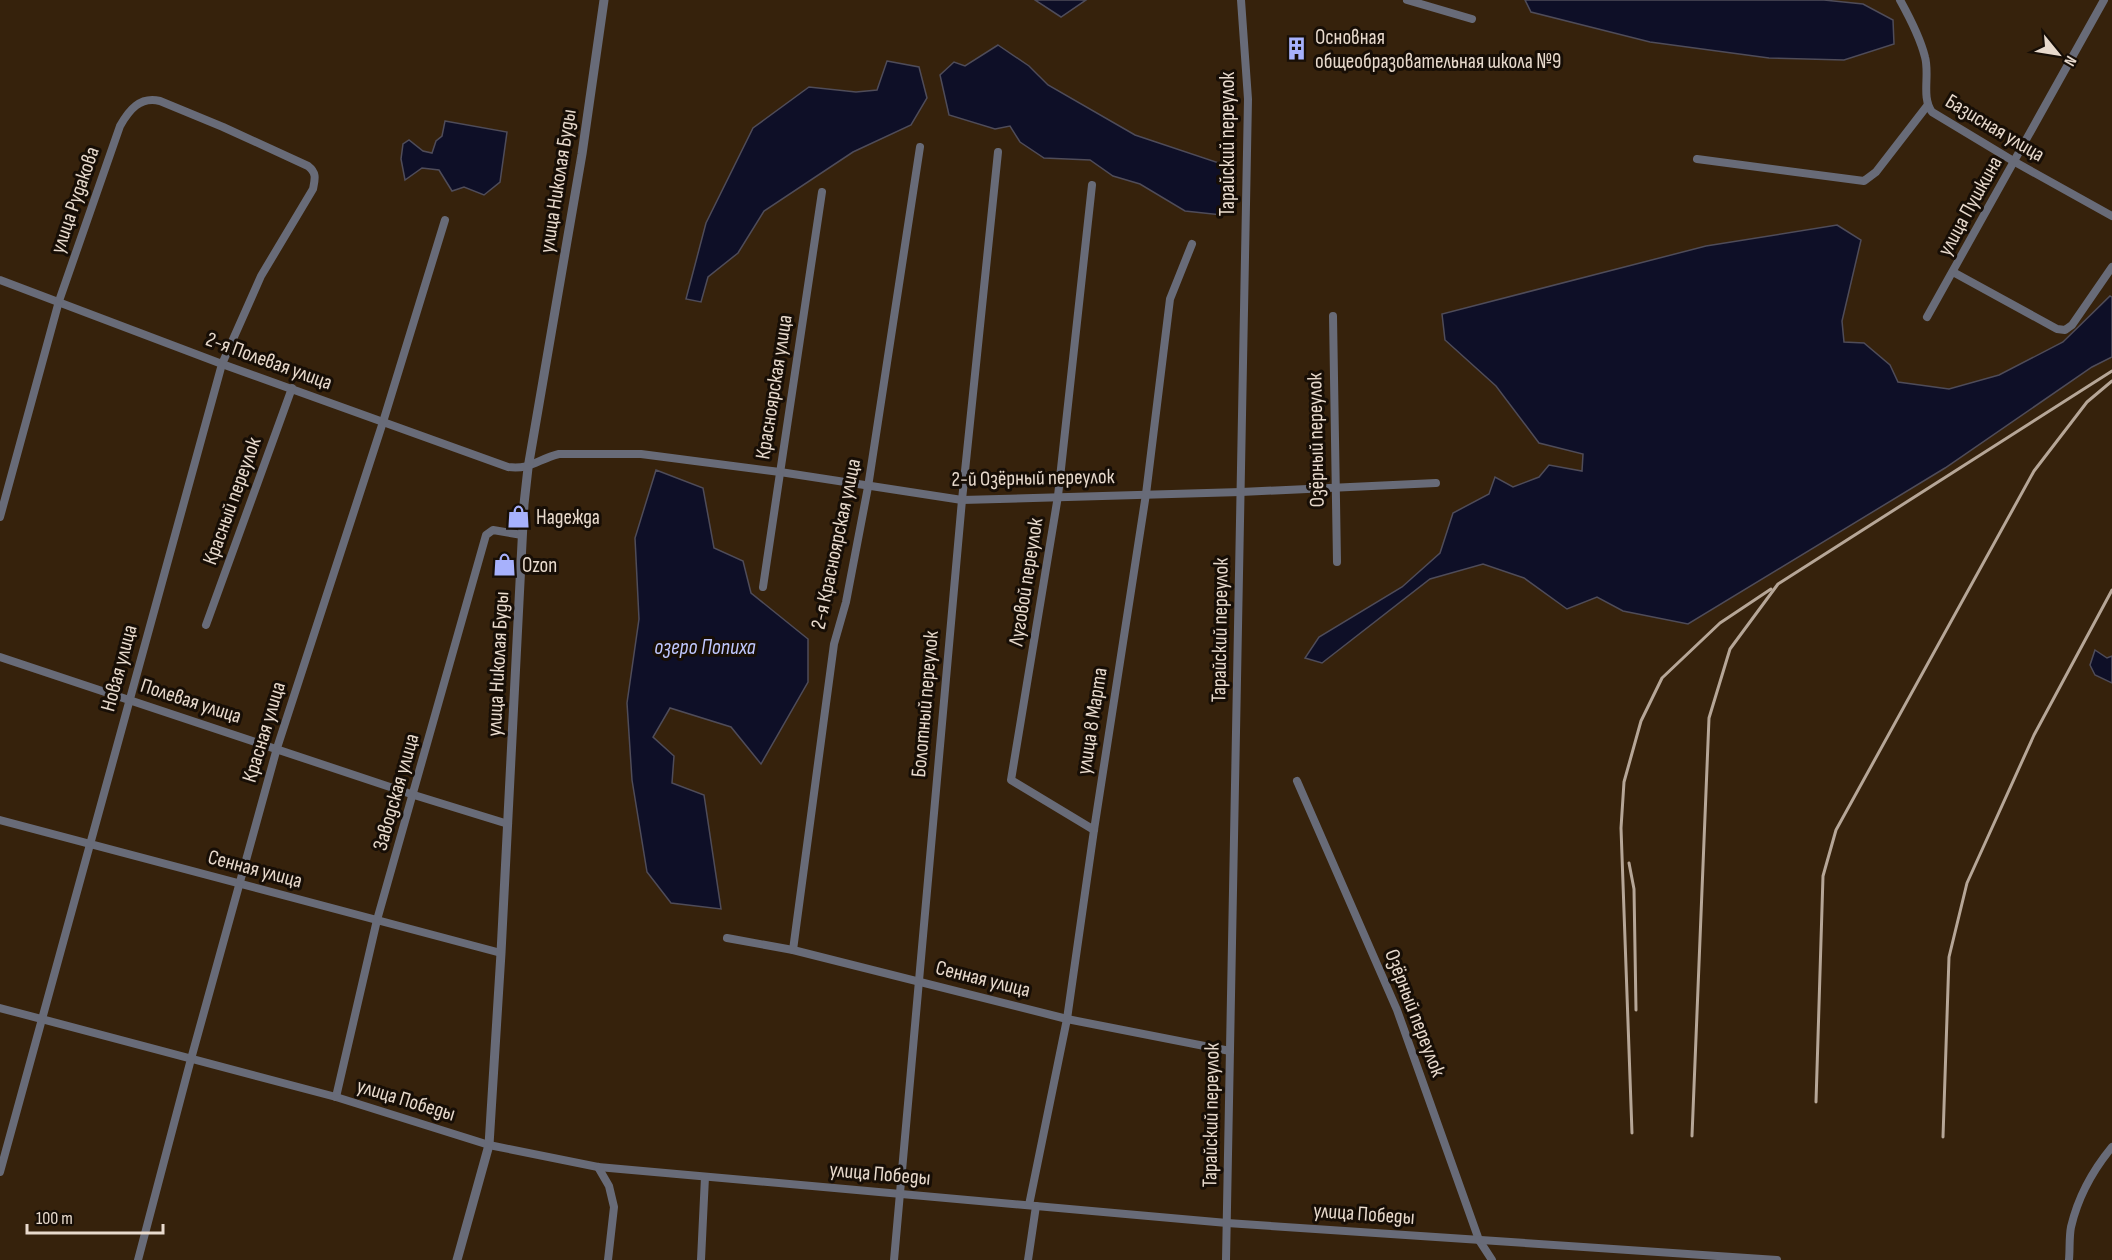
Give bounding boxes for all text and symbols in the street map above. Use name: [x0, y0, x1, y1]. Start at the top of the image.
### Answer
north arrow: [2028, 24, 2088, 84]
place label: Основная общеобразовательная школа №9: [1315, 25, 1561, 74]
building icon: Основная общеобразовательная школа №9: [1284, 36, 1310, 62]
text: N: [2059, 52, 2080, 69]
street label: Тарайский переулок: [1215, 72, 1240, 216]
street label: Базисная улица: [1941, 89, 2049, 167]
street label: улица Николая Буды: [534, 107, 582, 255]
street label: улица Рудакова: [45, 143, 105, 257]
street label: улица Пушкина: [1932, 152, 2008, 260]
street label: Красноярская улица: [750, 313, 798, 461]
street label: 2-я Полевая улица: [202, 327, 336, 395]
street label: Озёрный переулок: [1302, 372, 1330, 507]
street label: Красный переулок: [197, 434, 267, 568]
street label: 2-я Красноярская улица: [806, 456, 866, 632]
street label: 2-й Озёрный переулок: [951, 464, 1115, 492]
shop icon: Надежда: [505, 504, 531, 530]
place label: Надежда: [536, 505, 600, 530]
street label: Луговой переулок: [1003, 516, 1048, 649]
shop icon: Ozon: [491, 552, 517, 578]
place label: Ozon: [522, 553, 557, 578]
street label: Тарайский переулок: [1206, 557, 1234, 703]
street label: улица Николая Буды: [482, 591, 514, 737]
street label: Новая улица: [95, 622, 143, 714]
street label: Болотный переулок: [906, 630, 944, 778]
water label: озеро Попиха: [654, 634, 756, 661]
street label: улица 8 Марта: [1071, 666, 1113, 776]
street label: Полевая улица: [137, 673, 245, 729]
street label: Красная улица: [237, 679, 291, 785]
street label: Заводская улица: [367, 731, 425, 853]
street label: Сенная улица: [205, 844, 305, 894]
street label: Озёрный переулок: [1379, 946, 1451, 1080]
street label: Сенная улица: [933, 955, 1033, 1003]
street label: Тарайский переулок: [1197, 1042, 1225, 1188]
street label: улица Победы: [354, 1073, 458, 1127]
street label: улица Победы: [828, 1157, 932, 1191]
scale bar: [27, 1197, 164, 1235]
street label: улица Победы: [1312, 1198, 1416, 1230]
text: 100 m: [36, 1208, 73, 1229]

